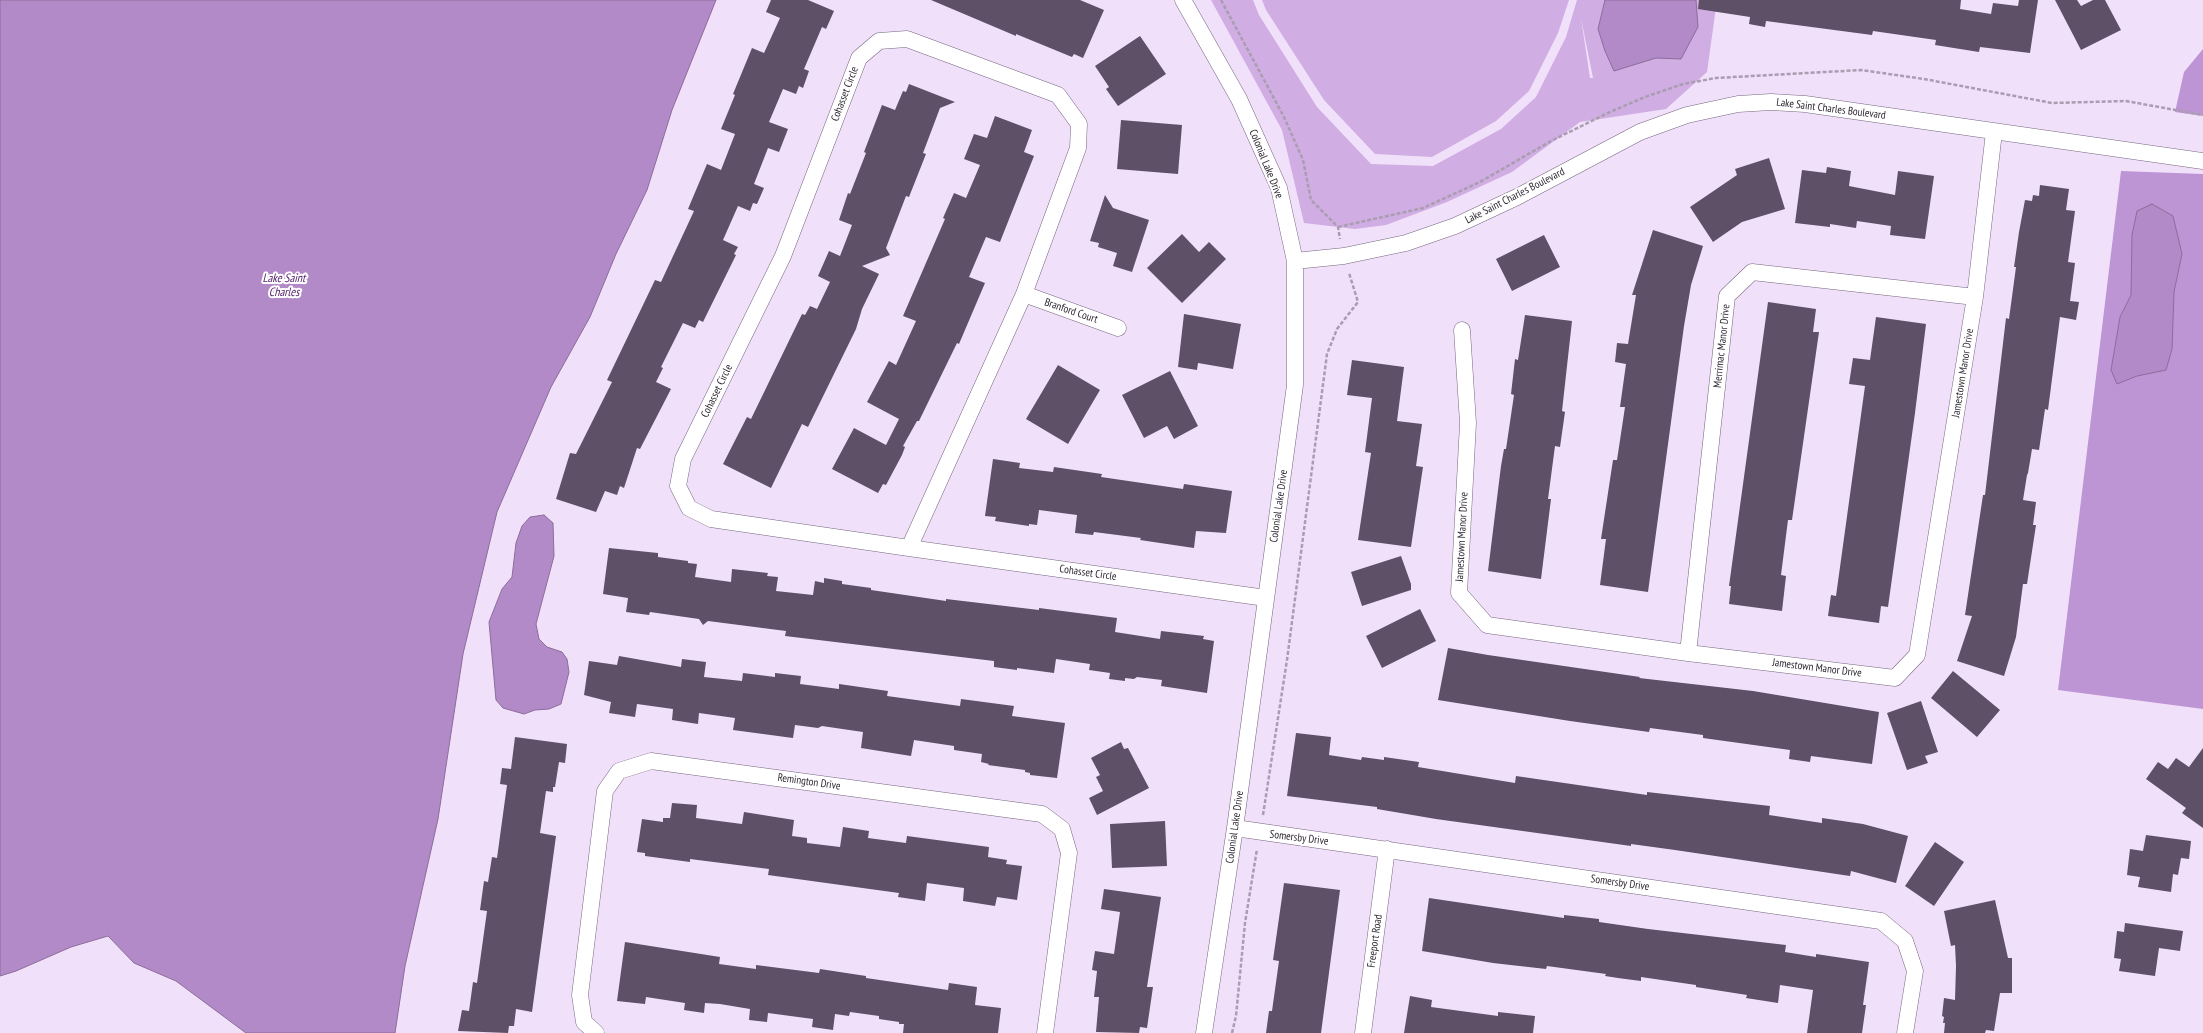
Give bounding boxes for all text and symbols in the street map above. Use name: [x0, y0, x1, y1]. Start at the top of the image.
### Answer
street label: Cohasset Circle: [829, 65, 861, 123]
street label: Lake Saint Charles Boulevard: [1776, 96, 1886, 122]
street label: Colonial Lake Drive: [1246, 128, 1286, 200]
street label: Lake Saint Charles Boulevard: [1463, 165, 1567, 227]
water label: Lake Saint Charles: [263, 272, 305, 300]
street label: Branford Court: [1043, 296, 1099, 326]
street label: Merrimac Manor Drive: [1711, 303, 1733, 389]
street label: Jamestown Manor Drive: [1949, 328, 1977, 418]
street label: Cohasset Circle: [698, 362, 736, 420]
street label: Colonial Lake Drive: [1267, 469, 1291, 543]
street label: Jamestown Manor Drive: [1453, 492, 1471, 582]
street label: Cohasset Circle: [1059, 562, 1117, 584]
street label: Jamestown Manor Drive: [1772, 656, 1862, 680]
street label: Remington Drive: [777, 771, 841, 793]
street label: Colonial Lake Drive: [1223, 790, 1247, 864]
street label: Somersby Drive: [1269, 828, 1329, 848]
street label: Somersby Drive: [1590, 872, 1650, 894]
street label: Freeport Road: [1365, 914, 1385, 968]

